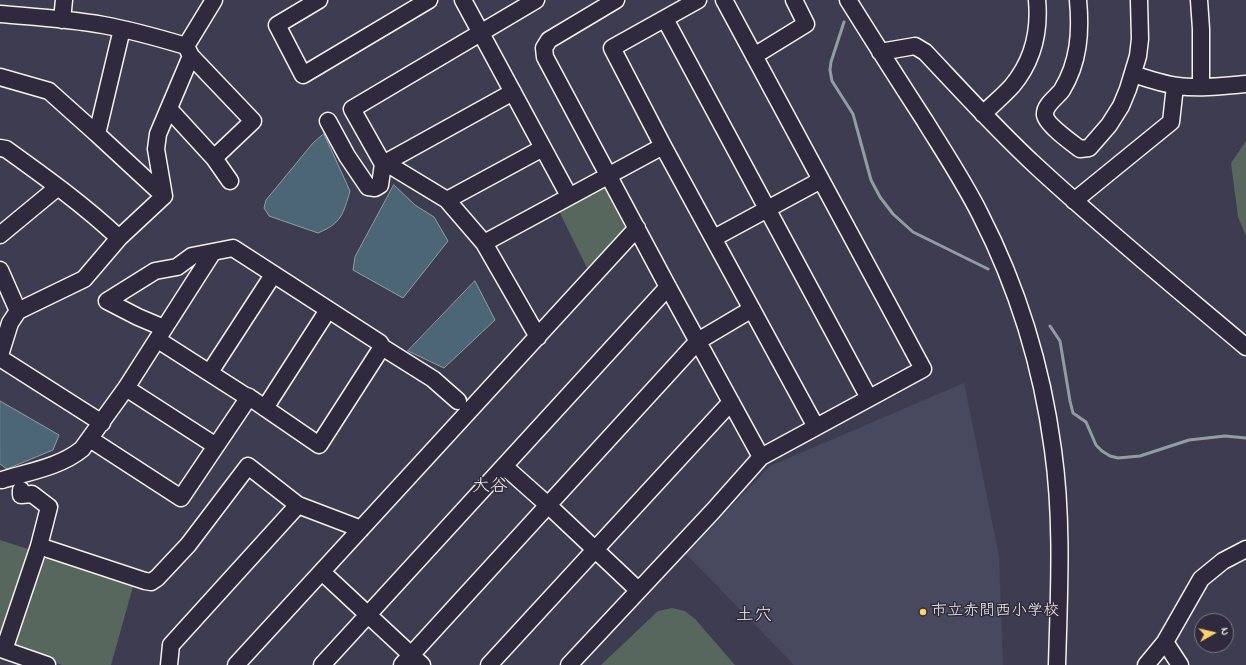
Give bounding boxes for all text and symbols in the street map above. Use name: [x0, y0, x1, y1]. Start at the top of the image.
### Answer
district label: 大谷: [472, 477, 508, 499]
place label: 市立赤間西小学校: [931, 602, 1059, 622]
district label: 土穴: [736, 606, 772, 628]
marker: 市立赤間西小学校: [918, 607, 928, 617]
north arrow: [1194, 613, 1234, 653]
text: N: [1216, 627, 1233, 636]

